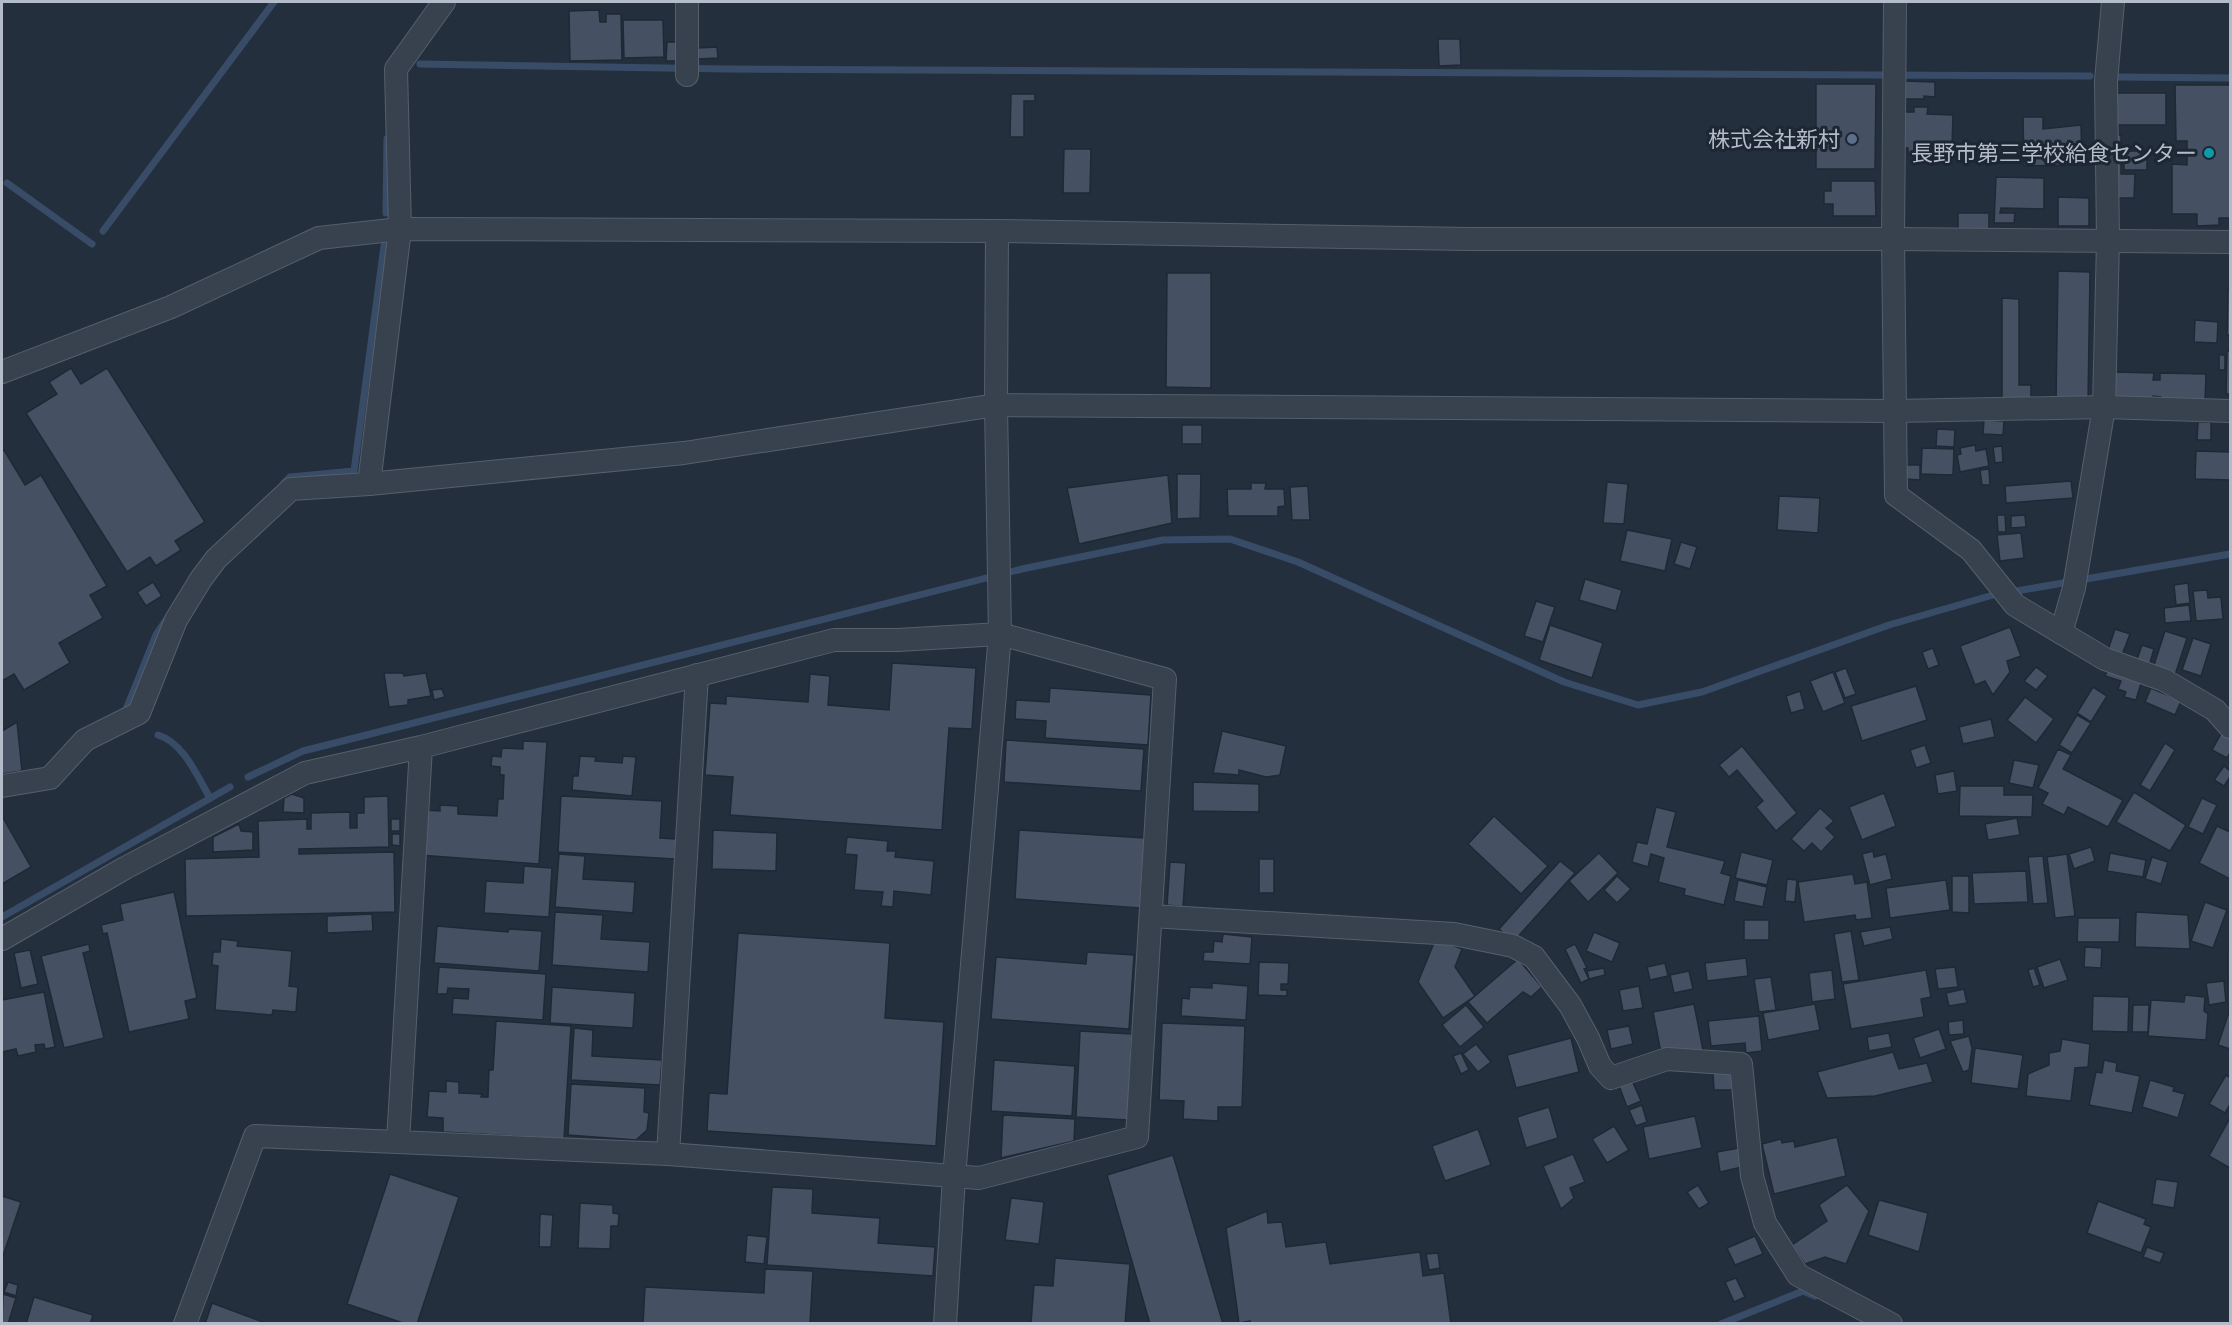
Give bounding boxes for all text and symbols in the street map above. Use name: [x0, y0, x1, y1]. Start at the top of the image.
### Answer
place label: 株式会社新村: [1708, 126, 1840, 153]
marker: 株式会社新村: [1845, 132, 1859, 146]
place label: 長野市第三学校給食センター: [1911, 140, 2197, 167]
marker: 長野市第三学校給食センター: [2202, 146, 2216, 160]

